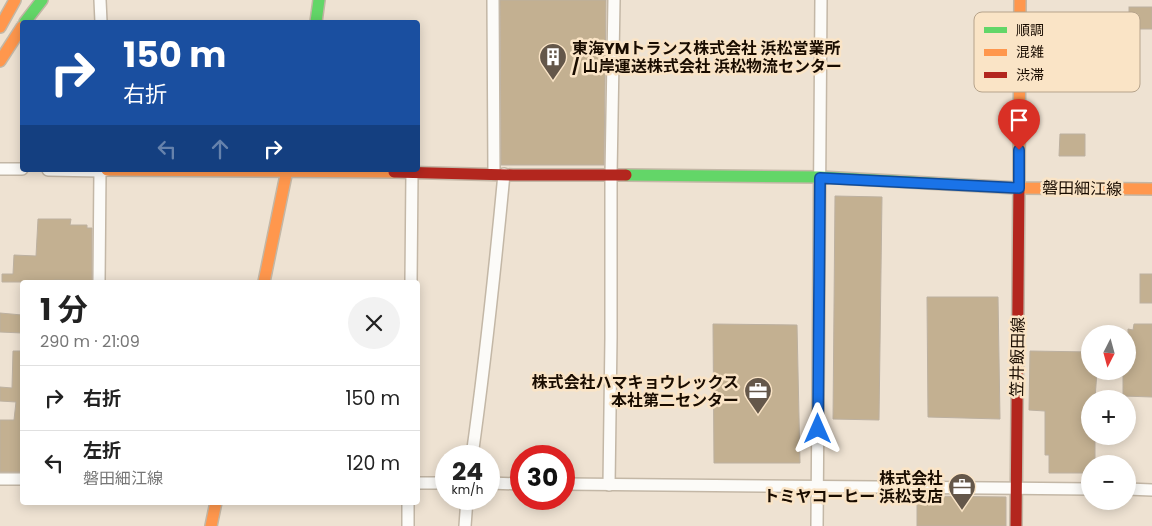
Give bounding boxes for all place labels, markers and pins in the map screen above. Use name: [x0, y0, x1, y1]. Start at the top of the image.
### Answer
place label: 東海YMトランス株式会社 浜松営業所 / 山岸運送株式会社 浜松物流センター: [572, 37, 842, 78]
building icon: 東海YMトランス株式会社 浜松営業所 / 山岸運送株式会社 浜松物流センター: [538, 42, 568, 81]
pin: [998, 99, 1040, 150]
place label: 株式会社ハマキョウレックス 本社第二センター: [531, 371, 739, 412]
office icon: 株式会社ハマキョウレックス 本社第二センター: [743, 376, 773, 415]
place label: 株式会社 トミヤコーヒー 浜松支店: [764, 467, 943, 508]
office icon: 株式会社 トミヤコーヒー 浜松支店: [947, 472, 977, 511]

